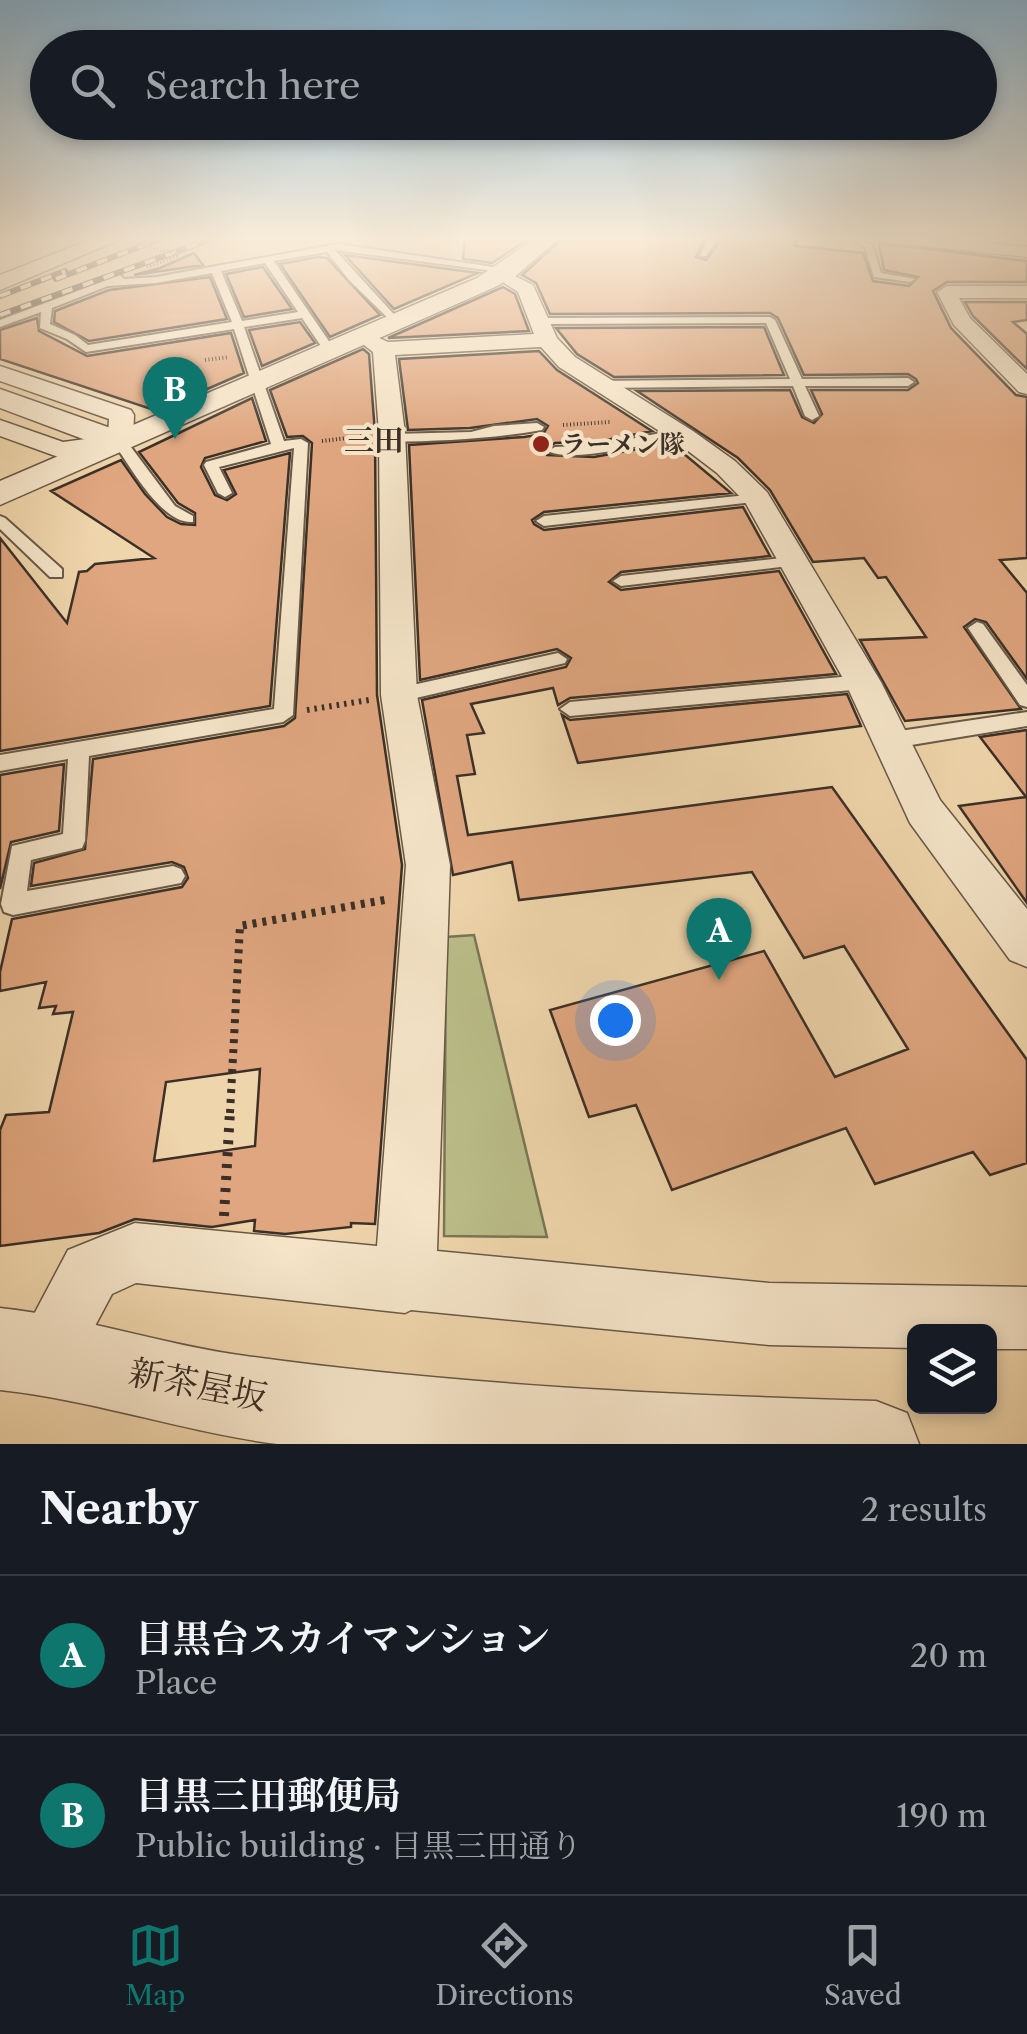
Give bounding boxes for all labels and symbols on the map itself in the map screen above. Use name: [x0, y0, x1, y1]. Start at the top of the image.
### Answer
pin: B: [142, 356, 208, 439]
district label: 三田: [344, 422, 404, 459]
place label: ラーメン隊: [561, 429, 685, 460]
marker: ラーメン隊: [530, 433, 552, 455]
pin: A: [686, 898, 752, 980]
your location: [590, 995, 641, 1046]
street label: 新茶屋坂: [125, 1350, 271, 1419]

